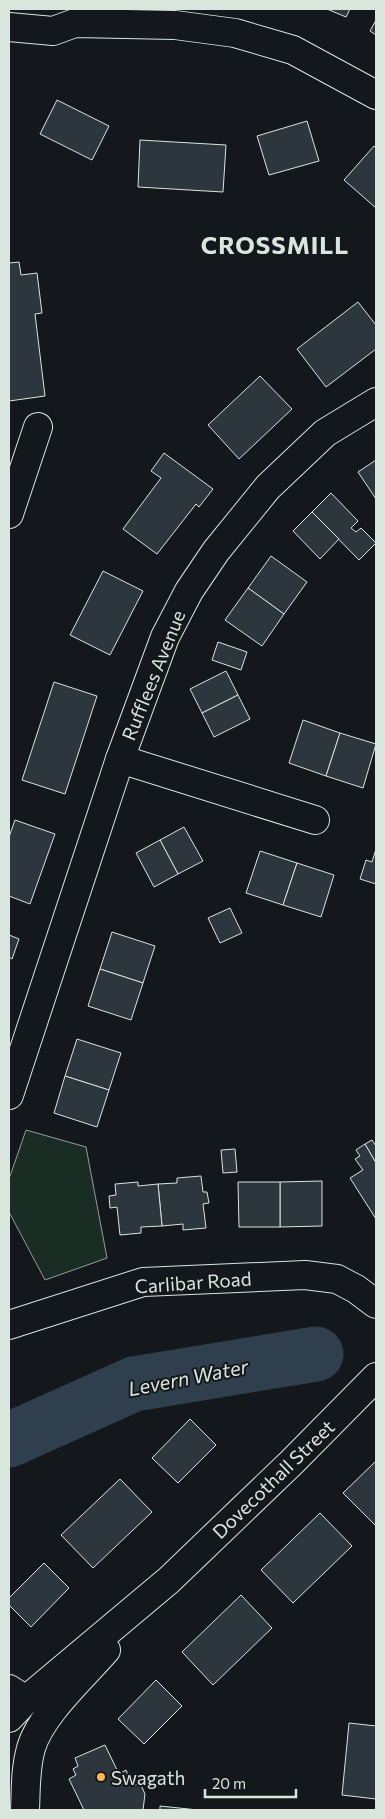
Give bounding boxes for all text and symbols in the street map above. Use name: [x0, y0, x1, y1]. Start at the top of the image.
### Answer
district label: CROSSMILL: [201, 230, 349, 259]
street label: Rufflees Avenue: [116, 607, 190, 743]
street label: Carlibar Road: [134, 1266, 252, 1298]
water label: Levern Water: [126, 1353, 251, 1400]
street label: Dovecothall Street: [207, 1415, 339, 1543]
place label: Swagath: [111, 1766, 185, 1789]
scale bar: [205, 1766, 296, 1798]
marker: Swagath: [95, 1771, 107, 1783]
text: 20 m: [212, 1774, 246, 1792]

